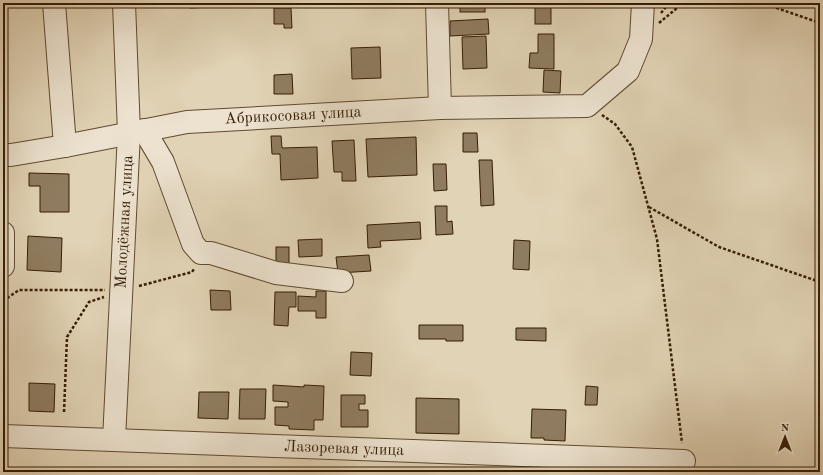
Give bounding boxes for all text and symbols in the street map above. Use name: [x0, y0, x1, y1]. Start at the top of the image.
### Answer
street label: Абрикосовая улица: [224, 104, 362, 128]
street label: Молодёжная улица: [114, 155, 137, 289]
north arrow: [765, 417, 805, 457]
text: N: [781, 423, 790, 434]
street label: Лазоревая улица: [284, 439, 404, 459]

